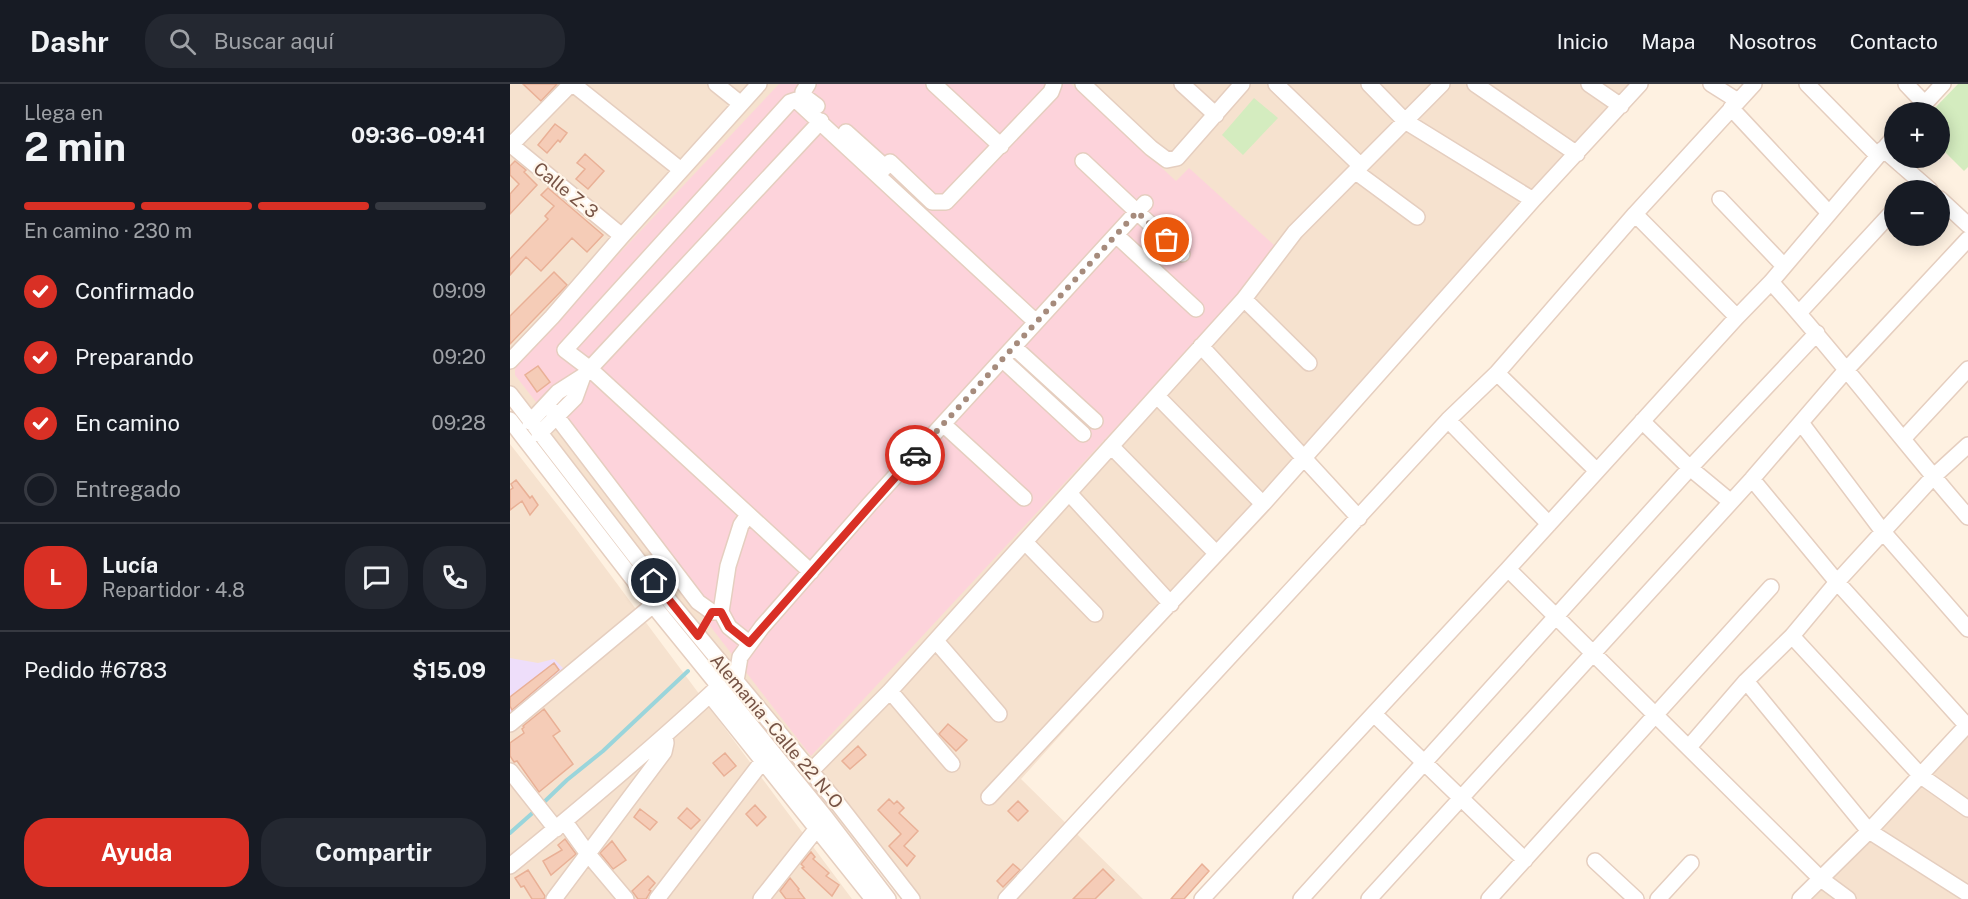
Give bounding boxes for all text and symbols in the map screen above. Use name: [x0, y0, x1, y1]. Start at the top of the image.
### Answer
search box: [145, 14, 565, 68]
text: Dashr: [30, 25, 109, 58]
icon: search: [166, 25, 199, 58]
text: Buscar aquí: [214, 28, 334, 54]
text: Inicio: [1557, 29, 1608, 54]
text: Mapa: [1641, 29, 1695, 54]
text: Nosotros: [1728, 29, 1817, 54]
text: Contacto: [1850, 29, 1938, 54]
text: Llega en: [24, 101, 103, 125]
map controls: [1884, 102, 1950, 246]
button: +: [1884, 102, 1950, 168]
text: 09:36–09:41: [351, 122, 486, 148]
text: 2 min: [24, 124, 126, 170]
street label: Calle Z- 3: [530, 158, 602, 222]
button: −: [1884, 180, 1950, 246]
pin: [1141, 214, 1192, 265]
text: En camino · 230 m: [24, 219, 192, 243]
icon: bag: [1150, 223, 1183, 256]
icon: check: [24, 275, 57, 308]
text: Confirmado: [75, 278, 194, 304]
text: 09:09: [432, 279, 486, 303]
icon: check: [24, 341, 57, 374]
text: Preparando: [75, 344, 194, 370]
text: 09:20: [432, 345, 486, 369]
icon: check: [24, 407, 57, 440]
text: En camino: [75, 410, 180, 436]
text: 09:28: [432, 411, 486, 435]
courier: [885, 425, 945, 485]
icon: car: [899, 439, 932, 472]
text: Entregado: [75, 476, 181, 502]
button: chat: [345, 546, 408, 609]
button: phone: [423, 546, 486, 609]
text: Lucía: [102, 552, 158, 578]
pin: [628, 555, 679, 606]
text: L: [49, 564, 62, 590]
icon: home: [637, 564, 670, 597]
text: Repartidor · 4.8: [102, 578, 245, 602]
street label: Alemania - Calle 22 N-O: [706, 650, 848, 812]
text: Pedido #6783: [24, 657, 167, 683]
text: $15.09: [412, 657, 486, 683]
button: Ayuda: [24, 818, 249, 887]
button: Compartir: [261, 818, 486, 887]

